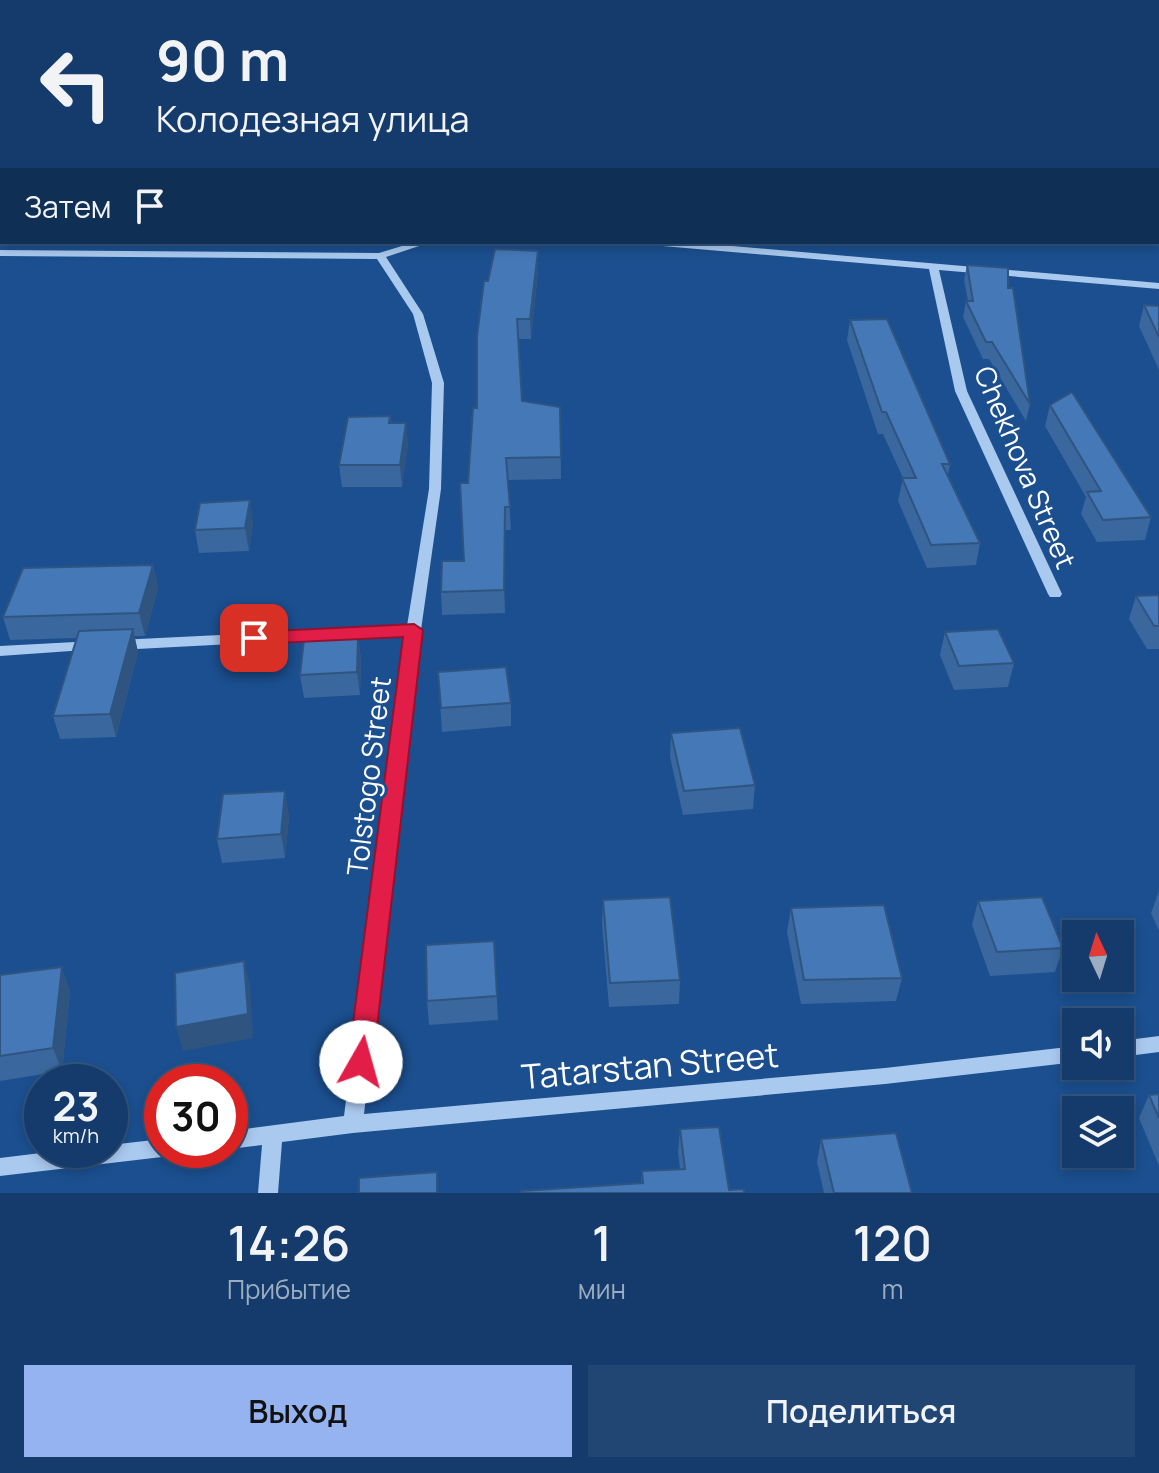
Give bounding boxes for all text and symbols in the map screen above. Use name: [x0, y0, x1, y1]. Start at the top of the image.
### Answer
text: 90 m: [156, 21, 289, 98]
icon: left: [24, 32, 128, 136]
text: Колодезная улица: [156, 94, 469, 143]
icon: arrive: [128, 184, 172, 228]
text: Затем: [24, 186, 112, 227]
street label: Chekhova Street: [966, 360, 1086, 574]
pin: [220, 604, 288, 672]
icon: arrive: [232, 616, 276, 660]
street label: Tolstogo Street: [337, 674, 399, 878]
north arrow: [1062, 920, 1134, 992]
map controls: [1062, 920, 1134, 1168]
button: sound: [1062, 1008, 1134, 1080]
position arrow: [319, 1020, 403, 1104]
street label: Tatarstan Street: [519, 1031, 781, 1099]
speed limit sign: 30: [144, 1064, 248, 1168]
text: 23: [52, 1078, 100, 1133]
button: layers: [1062, 1096, 1134, 1168]
text: km/h: [53, 1122, 99, 1149]
text: 14:26: [227, 1210, 350, 1275]
text: 1: [592, 1210, 612, 1275]
text: 120: [853, 1210, 932, 1275]
text: Прибытие: [227, 1271, 351, 1307]
text: мин: [578, 1271, 626, 1307]
text: m: [881, 1271, 903, 1307]
button: Выход: [24, 1365, 572, 1457]
button: Поделиться: [588, 1365, 1135, 1457]

